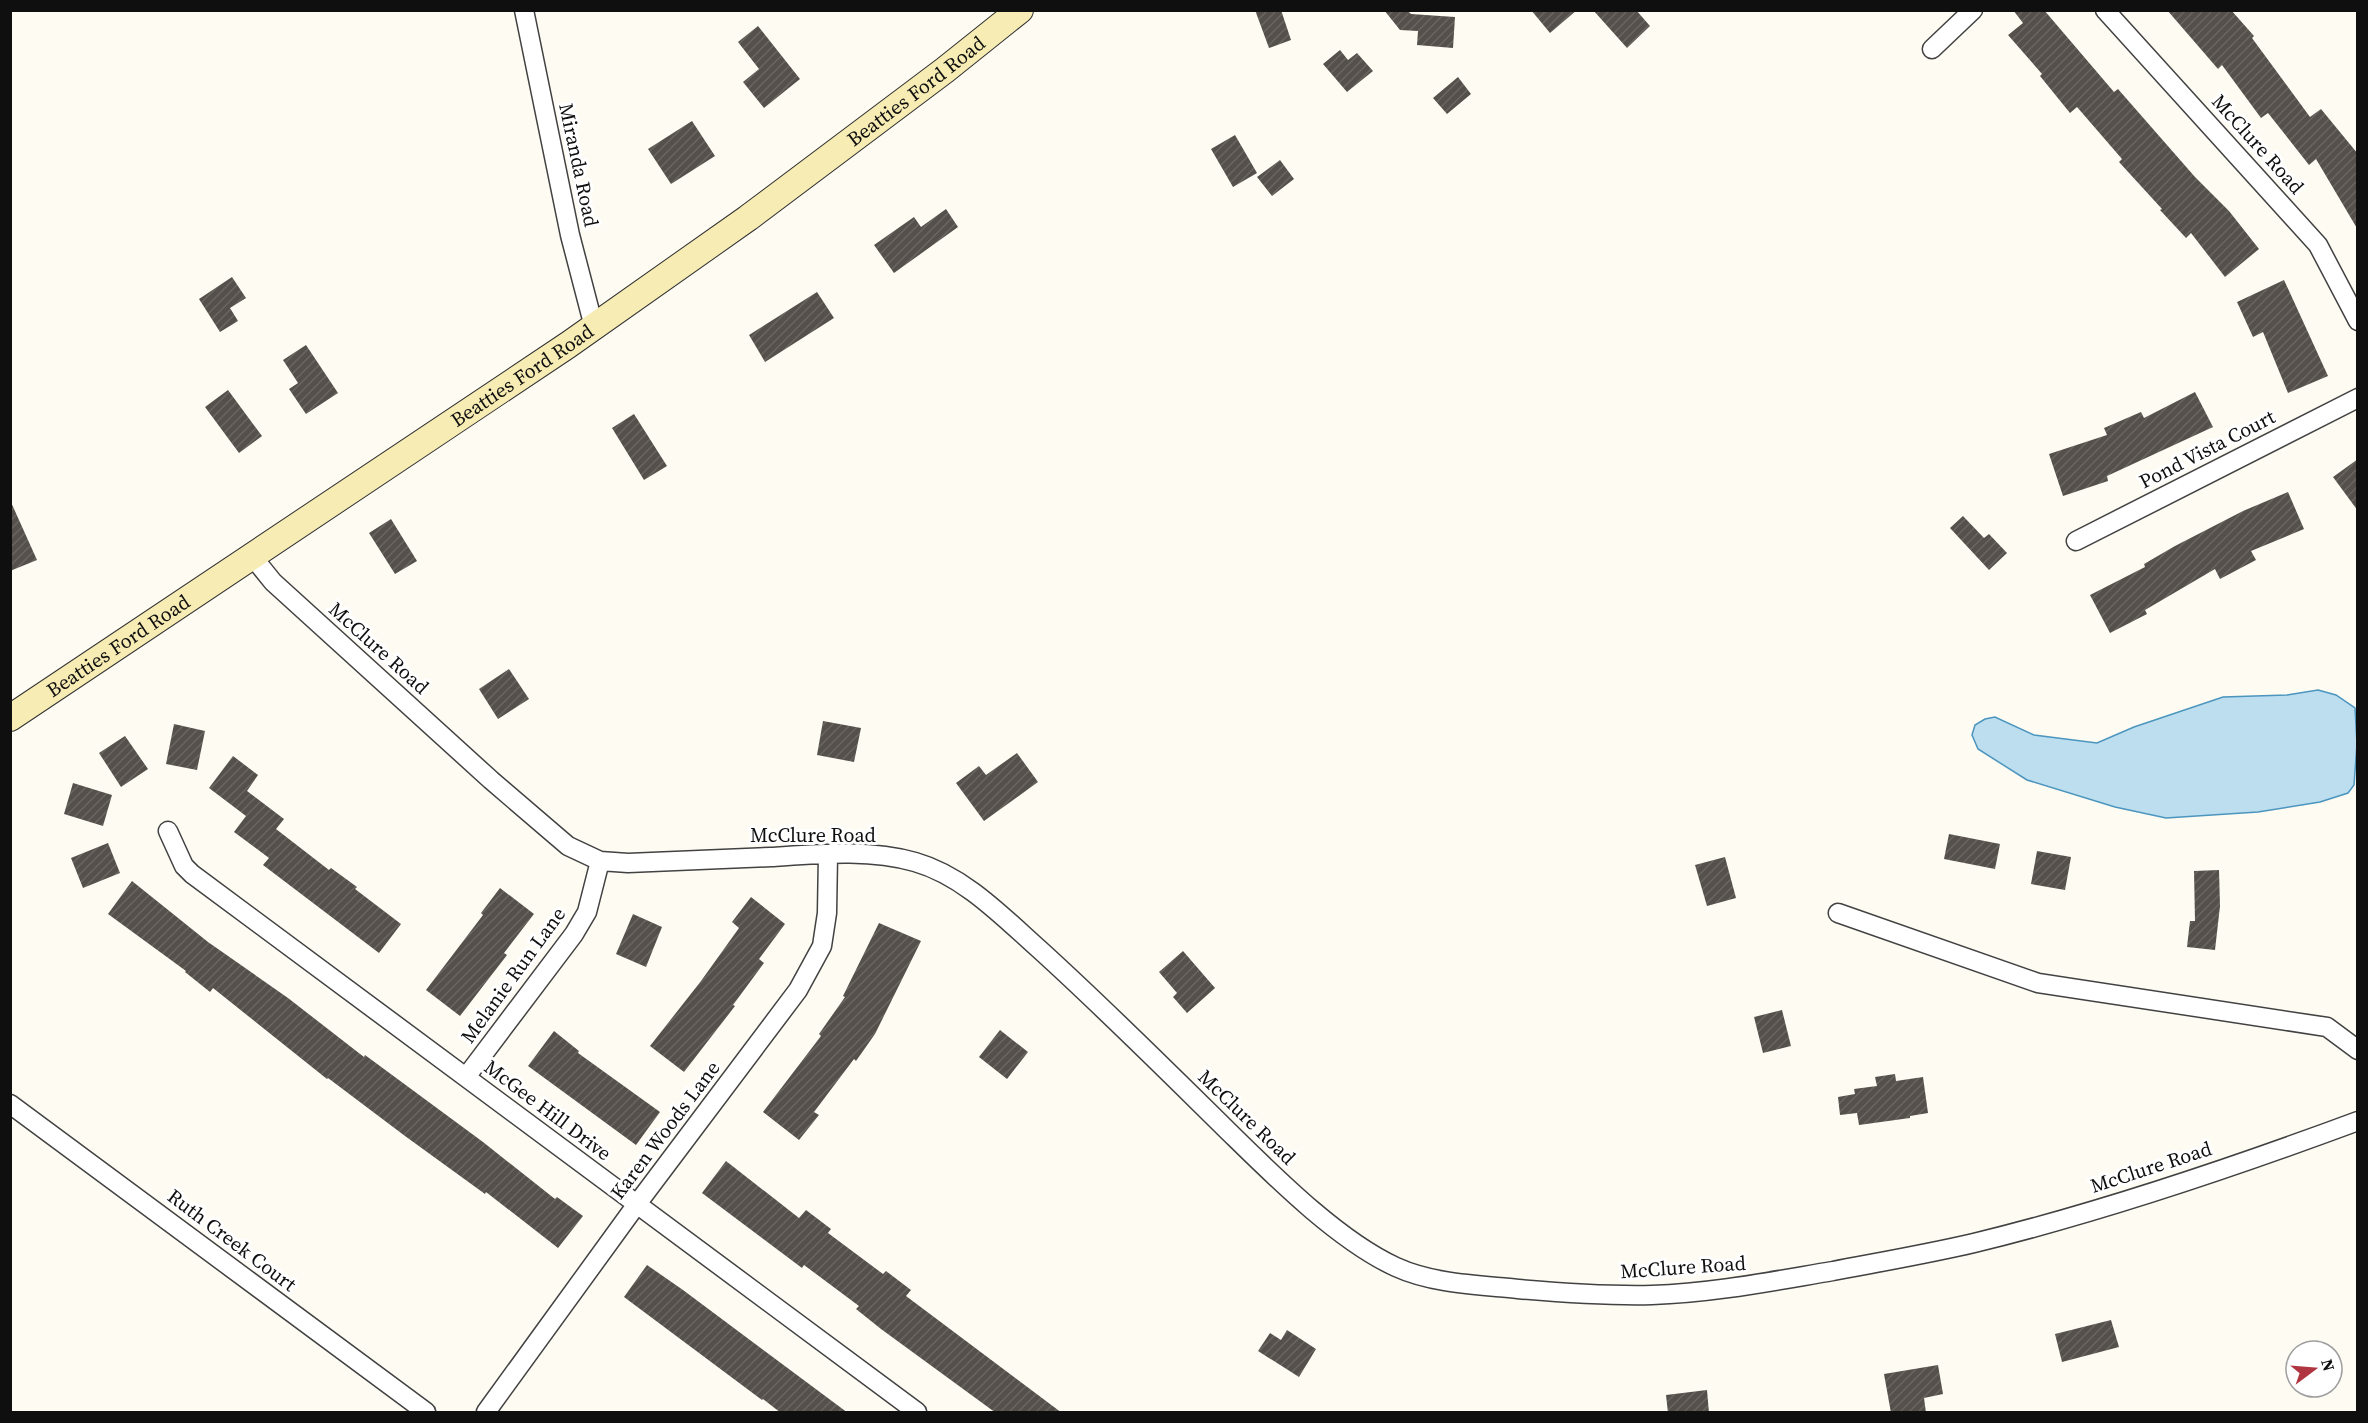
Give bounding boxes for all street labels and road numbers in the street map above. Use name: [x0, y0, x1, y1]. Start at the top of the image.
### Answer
street label: Beatties Ford Road: [841, 29, 991, 153]
street label: McClure Road: [2205, 88, 2311, 201]
street label: Miranda Road: [552, 101, 606, 230]
street label: Beatties Ford Road: [445, 317, 600, 434]
street label: Pond Vista Court: [2134, 402, 2280, 495]
street label: Beatties Ford Road: [41, 587, 196, 704]
street label: McClure Road: [323, 595, 436, 701]
street label: McClure Road: [750, 821, 877, 849]
street label: Melanie Run Lane: [454, 901, 572, 1049]
street label: McGee Hill Drive: [479, 1053, 617, 1167]
street label: Karen Woods Lane: [604, 1055, 726, 1205]
street label: McClure Road: [1192, 1063, 1302, 1171]
street label: McClure Road: [2087, 1134, 2216, 1200]
street label: Ruth Creek Court: [162, 1182, 303, 1298]
street label: McClure Road: [1619, 1249, 1747, 1285]

